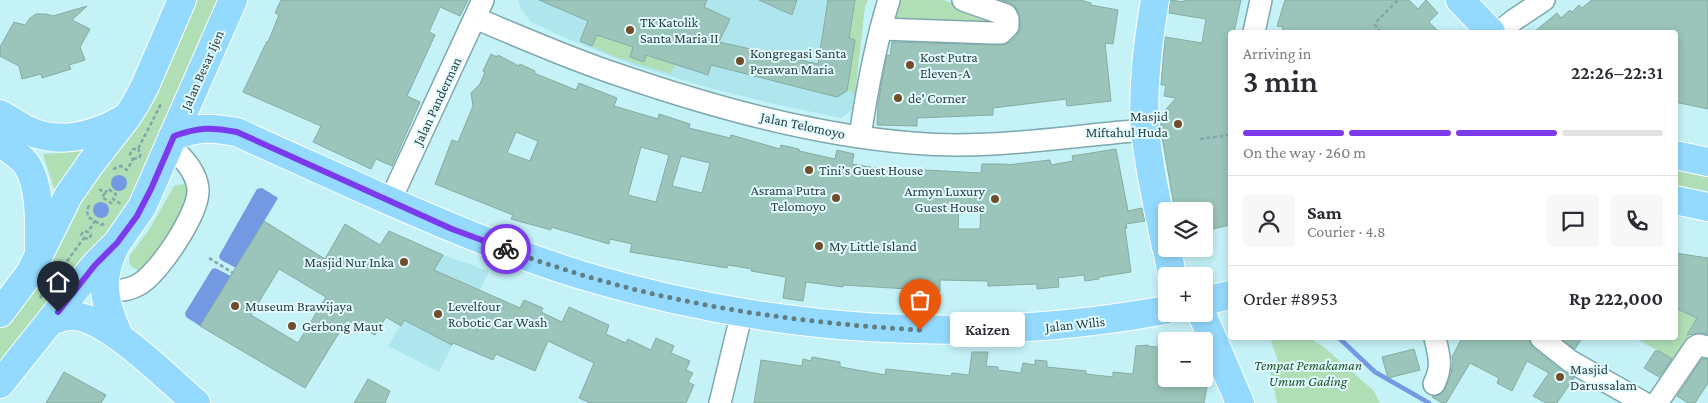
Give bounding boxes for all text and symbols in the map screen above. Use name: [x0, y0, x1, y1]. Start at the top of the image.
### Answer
place label: TK Katolik Santa Maria II: [640, 14, 719, 46]
marker: TK Katolik Santa Maria II: [624, 24, 636, 36]
street label: Jalan Besar Ijen: [176, 27, 228, 115]
place label: Kongregasi Santa Perawan Maria: [750, 45, 847, 77]
text: Arriving in: [1243, 45, 1311, 62]
place label: Kost Putra Eleven-A: [920, 49, 978, 81]
street label: Jalan Panderman: [409, 54, 465, 149]
marker: Kongregasi Santa Perawan Maria: [734, 55, 746, 67]
marker: Kost Putra Eleven-A: [904, 59, 916, 71]
text: 22:26–22:31: [1571, 62, 1663, 83]
text: 3 min: [1243, 63, 1318, 99]
place label: de' Corner: [908, 90, 966, 106]
marker: de' Corner: [892, 92, 904, 104]
street label: Jalan Telomoyo: [757, 108, 847, 142]
place label: Masjid Miftahul Huda: [1086, 108, 1169, 140]
marker: Masjid Miftahul Huda: [1172, 118, 1184, 130]
text: On the way · 260 m: [1243, 144, 1366, 161]
place label: Tini’s Guest House: [819, 162, 923, 178]
marker: Tini’s Guest House: [803, 164, 815, 176]
place label: Asrama Putra Telomoyo: [751, 182, 827, 214]
place label: Armyn Luxury Guest House: [905, 183, 986, 215]
marker: Asrama Putra Telomoyo: [830, 192, 842, 204]
marker: Armyn Luxury Guest House: [989, 193, 1001, 205]
button: person: [1243, 195, 1295, 247]
button: chat: [1547, 195, 1599, 247]
button: phone: [1611, 195, 1663, 247]
map controls: [1158, 202, 1213, 387]
button: layers: [1158, 202, 1213, 257]
text: Sam: [1307, 202, 1342, 223]
text: Courier · 4.8: [1307, 223, 1386, 240]
courier: [481, 224, 531, 274]
icon: bike: [492, 235, 520, 263]
place label: My Little Island: [829, 238, 917, 254]
marker: My Little Island: [813, 240, 825, 252]
place label: Masjid Nur Inka: [304, 254, 395, 271]
marker: Masjid Nur Inka: [398, 256, 410, 268]
pin: [37, 261, 79, 312]
button: +: [1158, 267, 1213, 322]
icon: home: [44, 268, 72, 296]
pin: [899, 279, 941, 330]
icon: bag: [906, 286, 934, 314]
text: Order #8953: [1243, 288, 1338, 309]
text: Rp 222,000: [1569, 288, 1663, 309]
place label: Museum Brawijaya: [245, 298, 353, 315]
place label: Levelfour Robotic Car Wash: [448, 298, 548, 330]
marker: Museum Brawijaya: [229, 300, 241, 312]
marker: Levelfour Robotic Car Wash: [432, 308, 444, 320]
callout: Kaizen: [950, 312, 1025, 348]
street label: Jalan Wilis: [1042, 313, 1106, 335]
place label: Gerbong Maut: [302, 318, 383, 334]
marker: Gerbong Maut: [286, 320, 298, 332]
text: Kaizen: [965, 321, 1010, 338]
button: −: [1158, 332, 1213, 387]
park label: Tempat Pemakaman Umum Gading: [1254, 357, 1362, 389]
place label: Masjid Darussalam: [1570, 361, 1637, 393]
marker: Masjid Darussalam: [1554, 371, 1566, 383]

